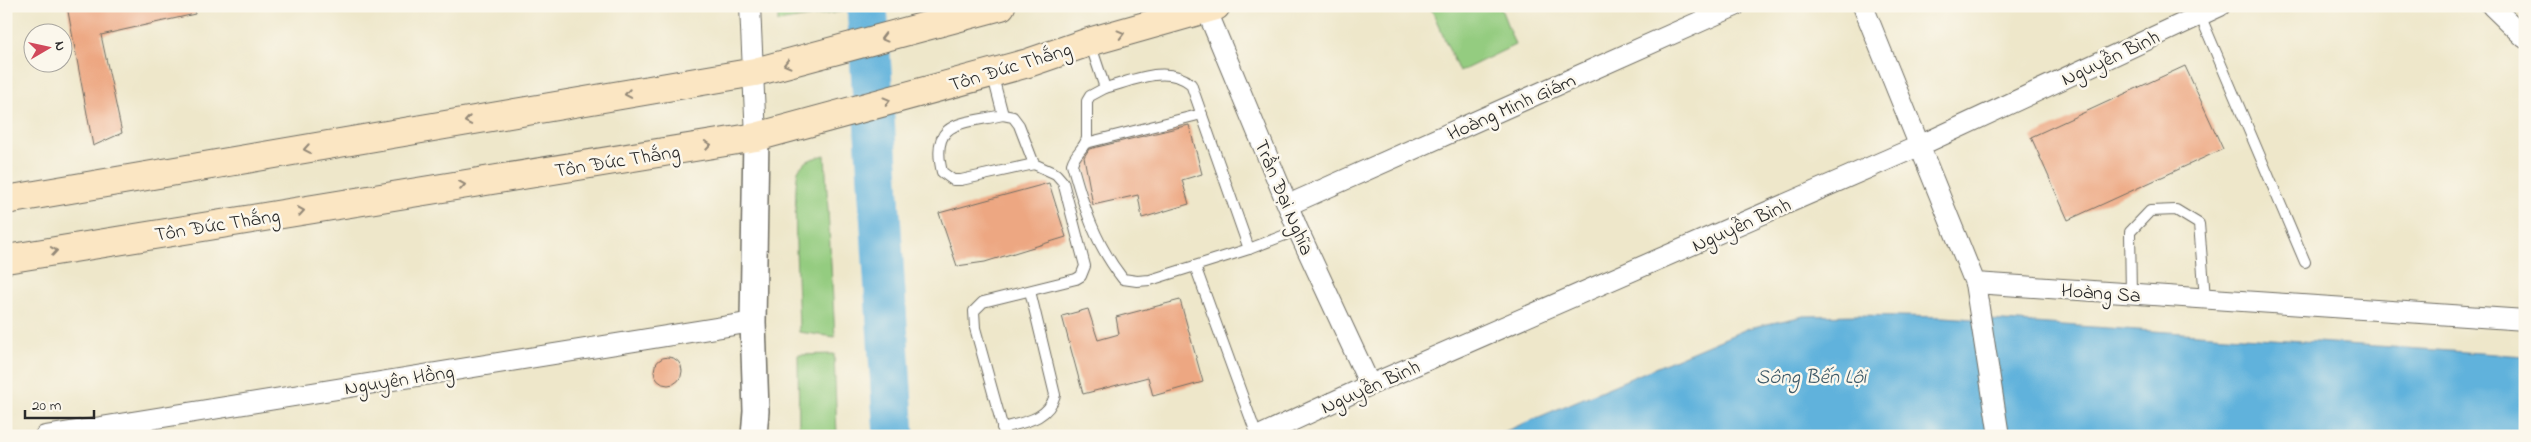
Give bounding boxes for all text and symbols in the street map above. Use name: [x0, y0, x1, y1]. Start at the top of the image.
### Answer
north arrow: [22, 22, 72, 72]
street label: Nguyễn Bình: [2057, 24, 2166, 96]
one-way arrow: [1116, 29, 1124, 39]
one-way arrow: [880, 33, 888, 43]
street label: Tôn Đức Thắng: [946, 36, 1076, 102]
text: N: [48, 40, 70, 53]
one-way arrow: [783, 58, 792, 69]
street label: Hoàng Minh Giám: [1443, 67, 1581, 150]
one-way arrow: [623, 88, 632, 98]
one-way arrow: [883, 96, 892, 107]
one-way arrow: [463, 116, 472, 126]
street label: Trần Đại Nghĩa: [1244, 136, 1320, 261]
street label: Tôn Đức Thắng: [553, 138, 682, 188]
one-way arrow: [705, 140, 713, 151]
one-way arrow: [303, 143, 312, 153]
one-way arrow: [457, 180, 466, 190]
street label: Nguyễn Bình: [1688, 192, 1797, 262]
street label: Tôn Đức Thắng: [153, 202, 282, 252]
one-way arrow: [297, 206, 306, 216]
one-way arrow: [50, 246, 59, 256]
street label: Hoàng Sa: [2060, 277, 2142, 313]
street label: Nguyễn Bình: [1317, 354, 1426, 424]
street label: Nguyên Hồng: [343, 359, 456, 405]
water label: Sông Bến Lội: [1756, 363, 1868, 394]
scale bar: [25, 387, 94, 419]
text: 20 m: [32, 395, 62, 417]

